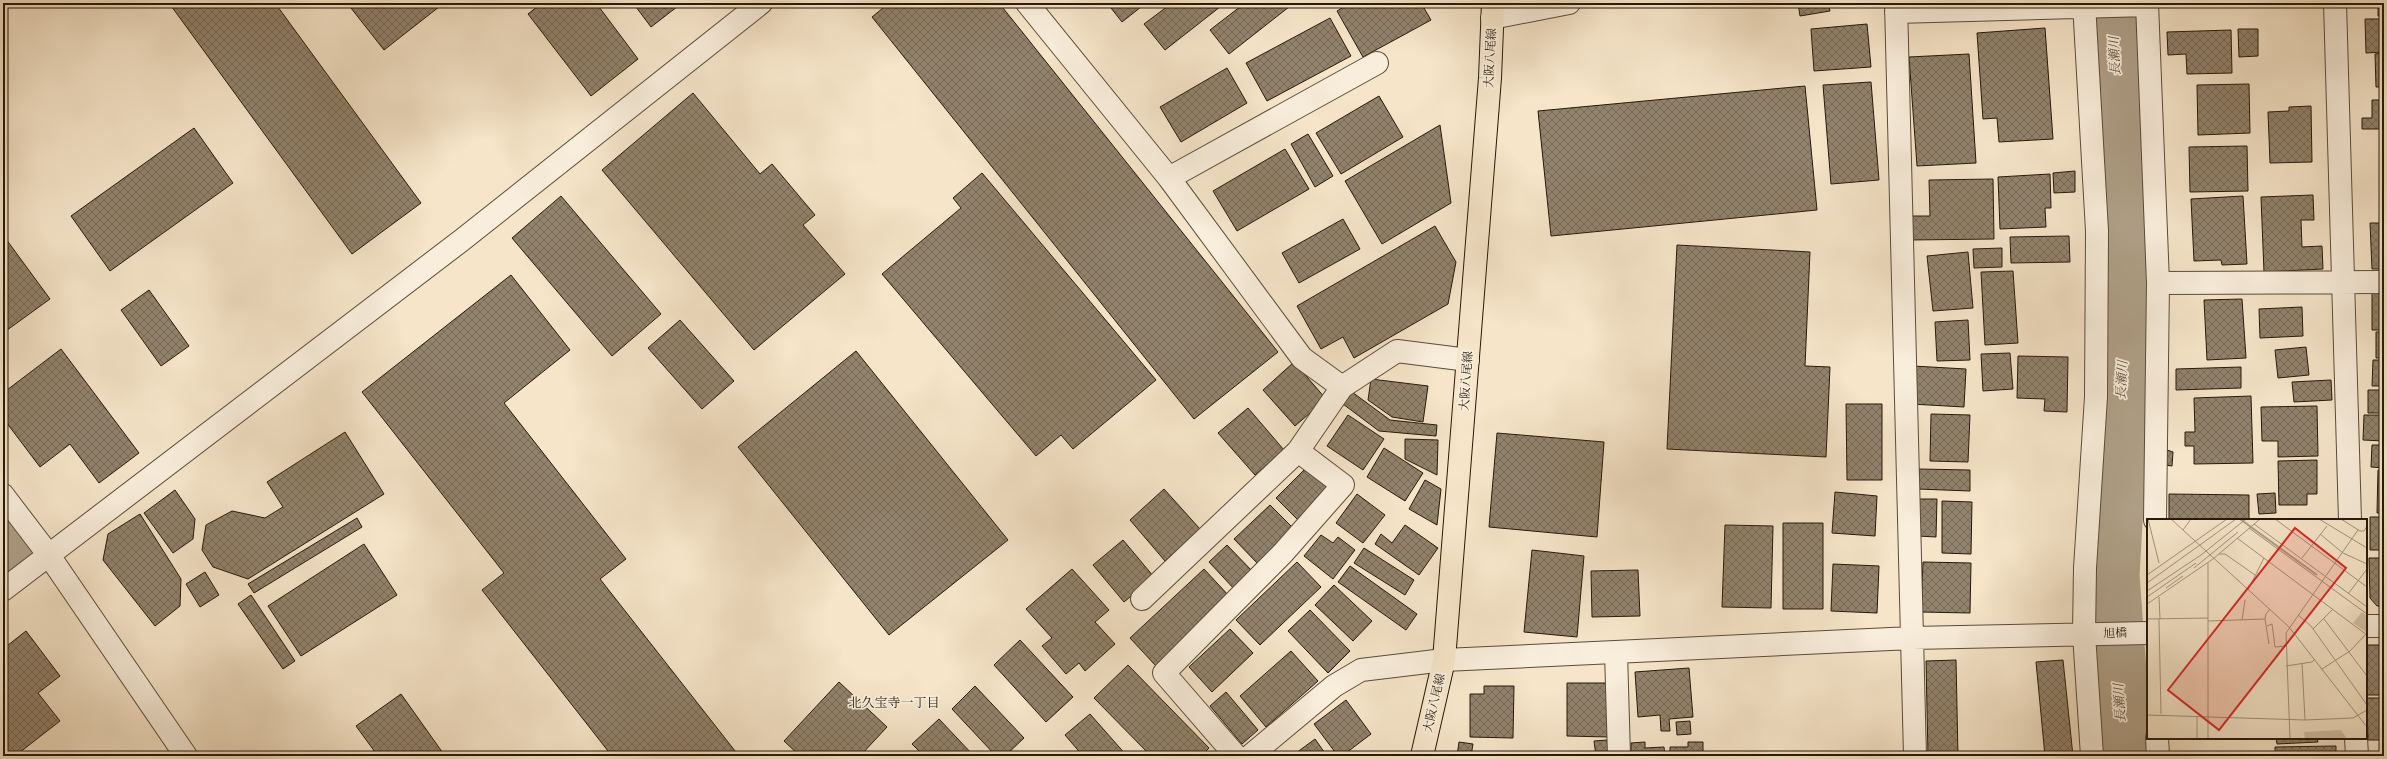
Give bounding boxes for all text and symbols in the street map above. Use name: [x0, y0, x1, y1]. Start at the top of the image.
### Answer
street label: 大阪八尾線: [1481, 28, 1500, 88]
water label: 長瀬川: [2106, 34, 2125, 76]
street label: 大阪八尾線: [1457, 351, 1476, 411]
water label: 長瀬川: [2113, 358, 2132, 400]
inset map: [2147, 519, 2367, 739]
street label: 旭橋: [2103, 626, 2127, 641]
street label: 大阪八尾線: [1420, 672, 1449, 734]
water label: 長瀬川: [2111, 681, 2130, 723]
district label: 北久宝寺一丁目: [848, 695, 940, 712]

